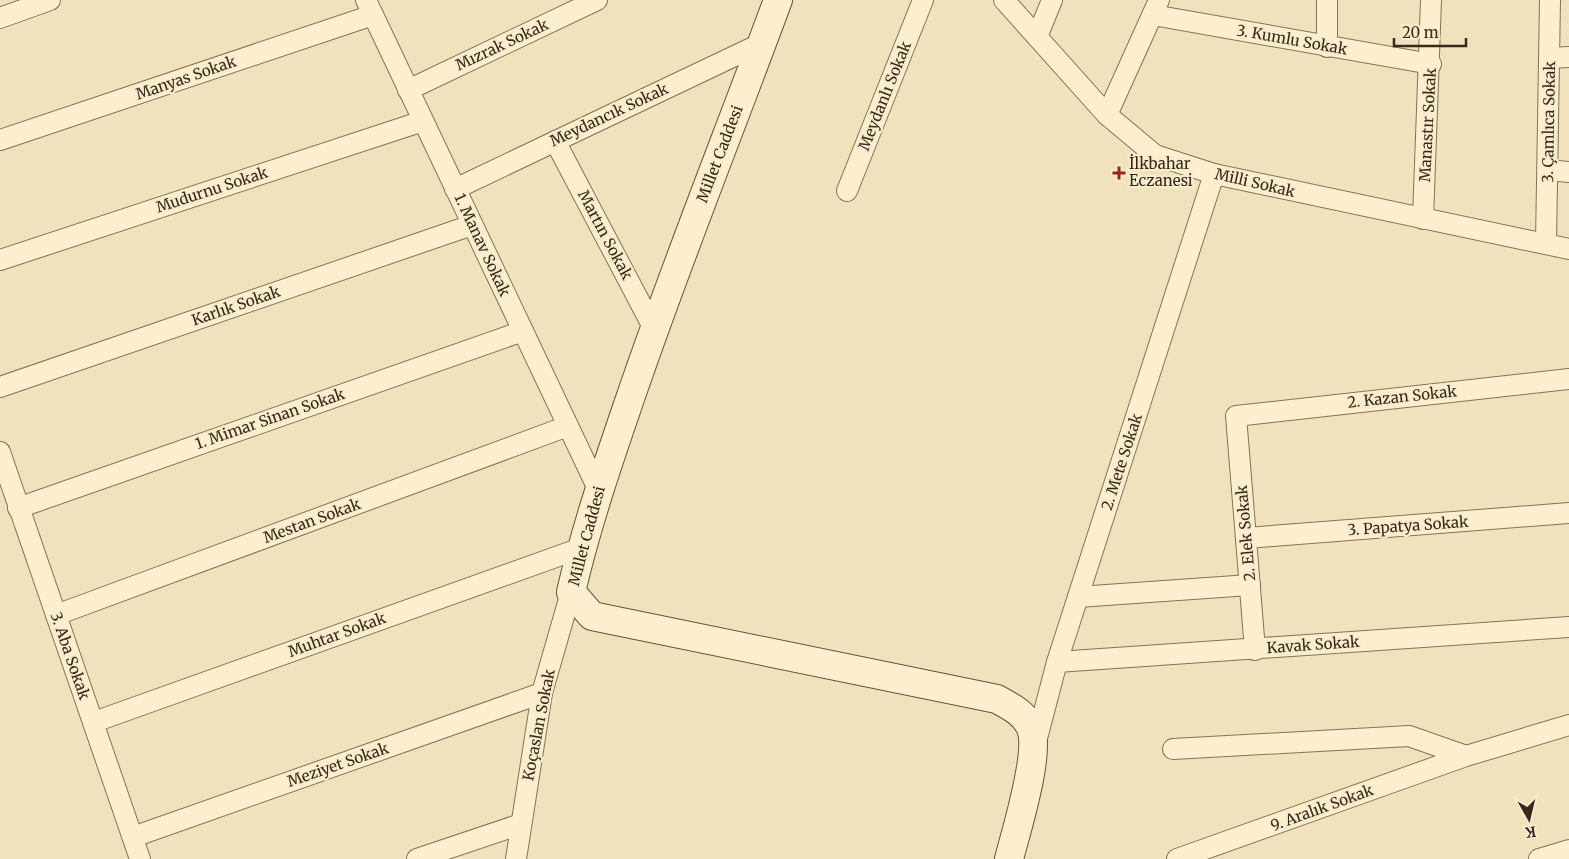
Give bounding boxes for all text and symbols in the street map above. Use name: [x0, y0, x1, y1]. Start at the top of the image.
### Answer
street label: Mızrak Sokak: [452, 15, 552, 74]
scale bar: [1394, 15, 1466, 47]
street label: 3. Kumlu Sokak: [1235, 20, 1349, 59]
text: 20 m: [1402, 23, 1439, 42]
street label: Meydanlı Sokak: [854, 38, 915, 153]
street label: Manyas Sokak: [133, 51, 239, 104]
street label: 3. Çamlıca Sokak: [1538, 61, 1559, 183]
street label: Manastır Sokak: [1415, 67, 1440, 182]
street label: Meydancık Sokak: [547, 79, 671, 150]
street label: Millet Caddesi: [692, 102, 747, 205]
place label: İlkbahar Eczanesi: [1129, 154, 1193, 190]
street label: Mudurnu Sokak: [154, 162, 270, 217]
street label: Milli Sokak: [1213, 164, 1298, 201]
marker: İlkbahar Eczanesi: [1113, 167, 1125, 179]
street label: Martın Sokak: [574, 187, 637, 283]
street label: 1. Manav Sokak: [450, 190, 515, 300]
street label: Karlık Sokak: [189, 281, 283, 330]
street label: 2. Kazan Sokak: [1346, 381, 1458, 412]
street label: 1. Mimar Sinan Sokak: [193, 384, 347, 453]
street label: 2. Mete Sokak: [1097, 411, 1146, 513]
street label: Millet Caddesi: [564, 484, 609, 588]
street label: 2. Elek Sokak: [1232, 484, 1259, 582]
street label: Mestan Sokak: [261, 494, 364, 547]
street label: 3. Papatya Sokak: [1347, 512, 1469, 539]
street label: Muhtar Sokak: [285, 608, 389, 661]
street label: 3. Aba Sokak: [47, 610, 94, 703]
street label: Kavak Sokak: [1266, 632, 1360, 657]
street label: Koçaslan Sokak: [518, 667, 559, 782]
street label: Meziyet Sokak: [285, 738, 391, 791]
street label: 9. Aralık Sokak: [1268, 780, 1376, 835]
north arrow: [1504, 794, 1554, 844]
text: K: [1524, 822, 1537, 842]

